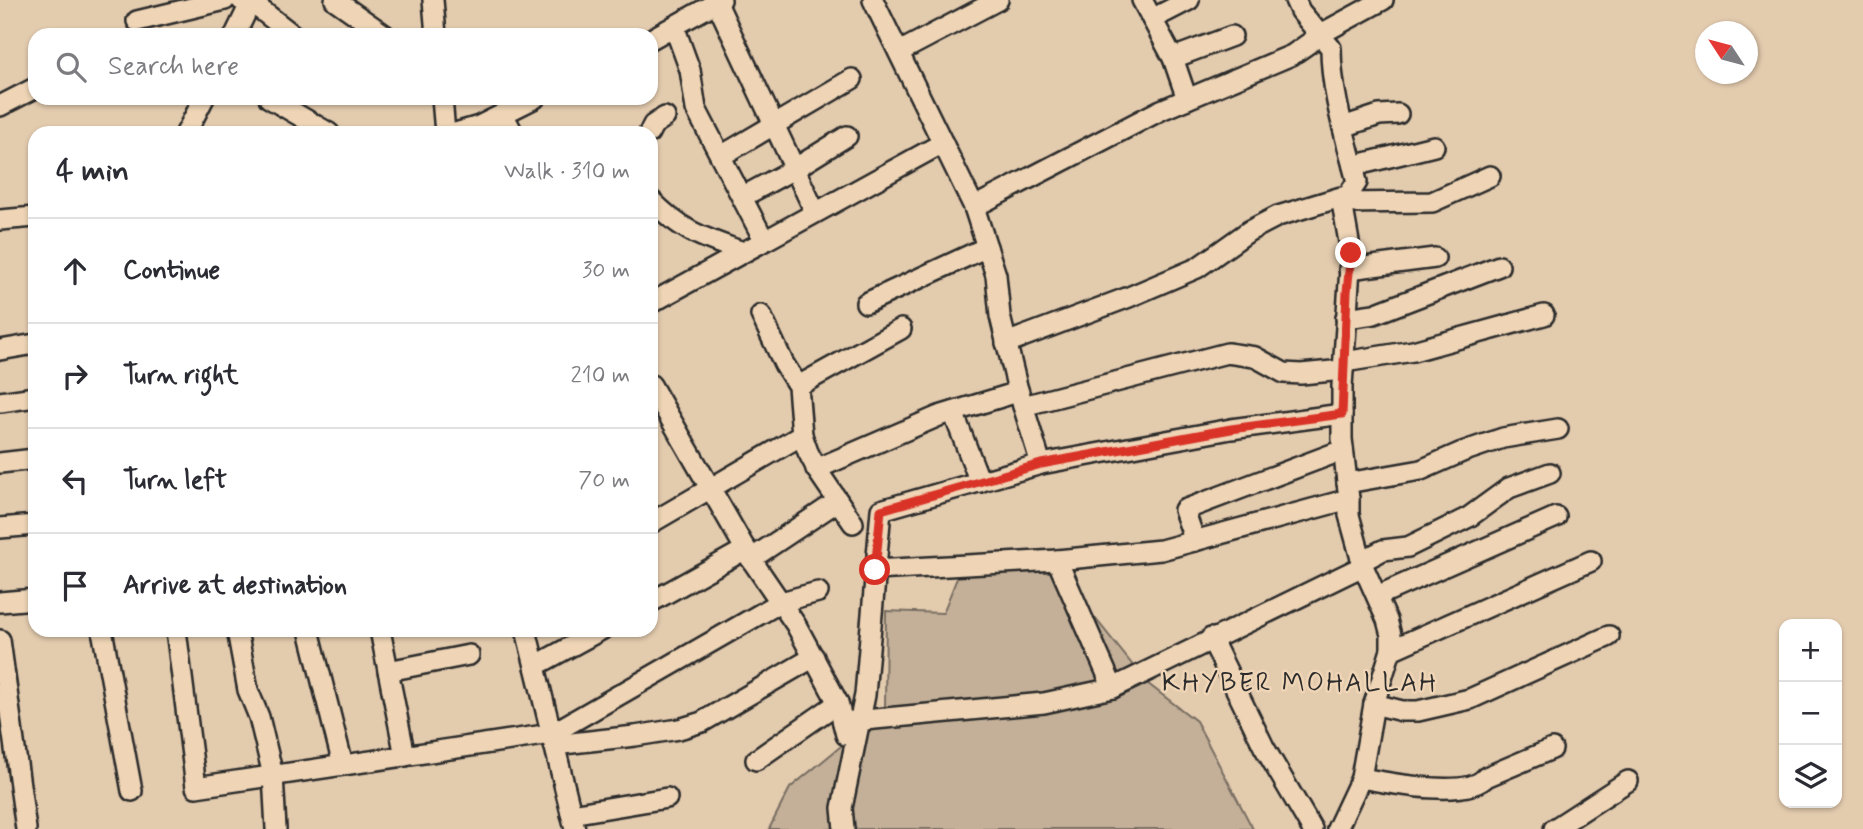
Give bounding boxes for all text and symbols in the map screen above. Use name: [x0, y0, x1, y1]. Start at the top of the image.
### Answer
north arrow: [1695, 21, 1758, 84]
search box: [28, 28, 658, 105]
icon: search: [52, 48, 90, 86]
text: Search here: [108, 50, 239, 84]
text: 4 min: [56, 152, 129, 191]
text: Walk · 310 m: [504, 157, 630, 187]
route end: [1335, 237, 1366, 268]
icon: ahead: [56, 252, 94, 290]
text: Continue: [123, 254, 220, 288]
text: 30 m: [582, 256, 630, 286]
icon: right: [56, 357, 94, 395]
text: Turn right: [123, 359, 239, 393]
text: 210 m: [570, 361, 630, 391]
icon: left: [56, 462, 94, 500]
text: Turn left: [123, 464, 227, 498]
text: 70 m: [578, 466, 630, 496]
route start: [859, 554, 890, 585]
icon: arrive: [56, 567, 94, 605]
text: Arrive at destination: [123, 569, 347, 603]
map controls: [1779, 619, 1842, 808]
button: +: [1779, 619, 1842, 682]
district label: KHYBER MOHALLAH: [1162, 667, 1438, 701]
button: −: [1779, 682, 1842, 745]
button: layers: [1779, 745, 1842, 808]

